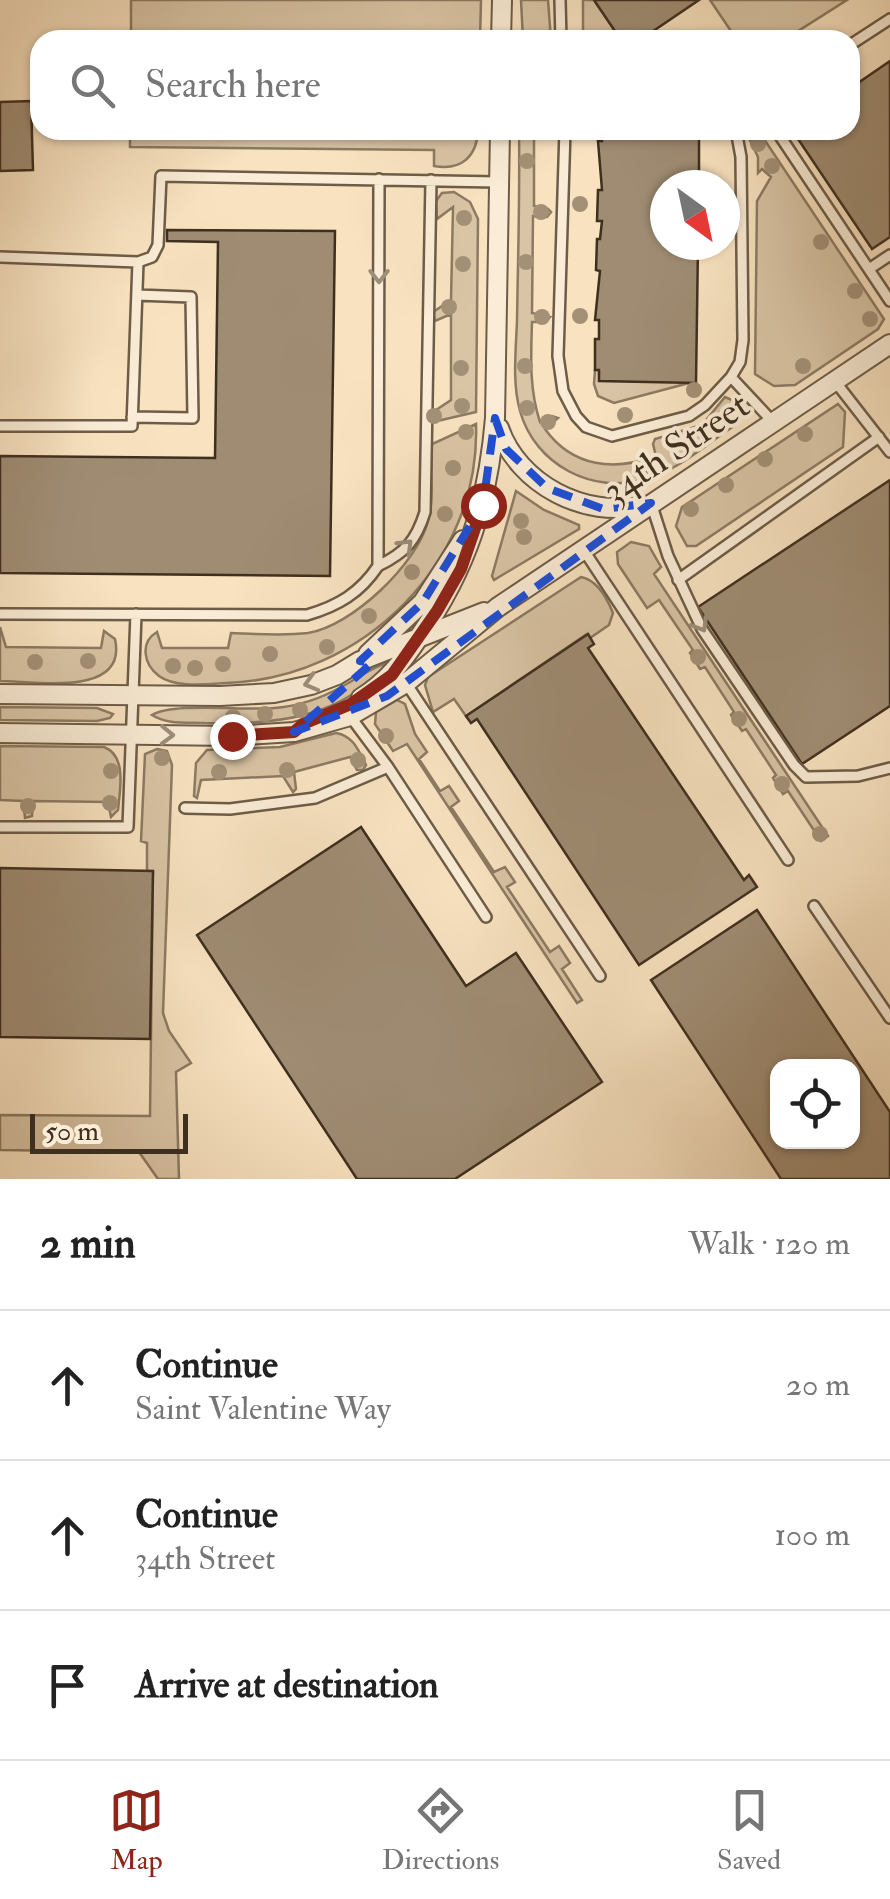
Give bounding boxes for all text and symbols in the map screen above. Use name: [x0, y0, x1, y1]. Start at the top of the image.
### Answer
search box: [30, 30, 860, 140]
icon: search: [65, 58, 120, 113]
text: Search here: [145, 61, 321, 109]
north arrow: [650, 170, 740, 260]
one-way arrow: [368, 270, 390, 285]
street label: 34th Street: [593, 381, 759, 515]
route start: [461, 483, 507, 529]
one-way arrow: [394, 540, 412, 558]
one-way arrow: [689, 614, 708, 632]
one-way arrow: [304, 671, 321, 692]
route end: [210, 714, 256, 760]
one-way arrow: [160, 725, 176, 746]
map controls: [770, 1059, 860, 1149]
button: locate: [770, 1059, 860, 1149]
scale bar: [30, 1109, 188, 1154]
text: 50 m: [45, 1114, 99, 1149]
text: 2 min: [40, 1218, 136, 1270]
text: Walk · 120 m: [688, 1224, 850, 1264]
text: Continue: [135, 1341, 278, 1389]
icon: ahead: [40, 1358, 95, 1413]
text: 20 m: [786, 1365, 850, 1405]
text: Saint Valentine Way: [135, 1389, 391, 1429]
text: Continue: [135, 1491, 278, 1539]
icon: ahead: [40, 1508, 95, 1563]
text: 100 m: [774, 1515, 850, 1555]
text: 34th Street: [135, 1539, 275, 1579]
icon: arrive: [40, 1658, 95, 1713]
text: Arrive at destination: [135, 1661, 439, 1709]
tab: Map: [109, 1783, 164, 1878]
tab: Directions: [382, 1783, 499, 1878]
tab: Saved: [717, 1783, 781, 1878]

